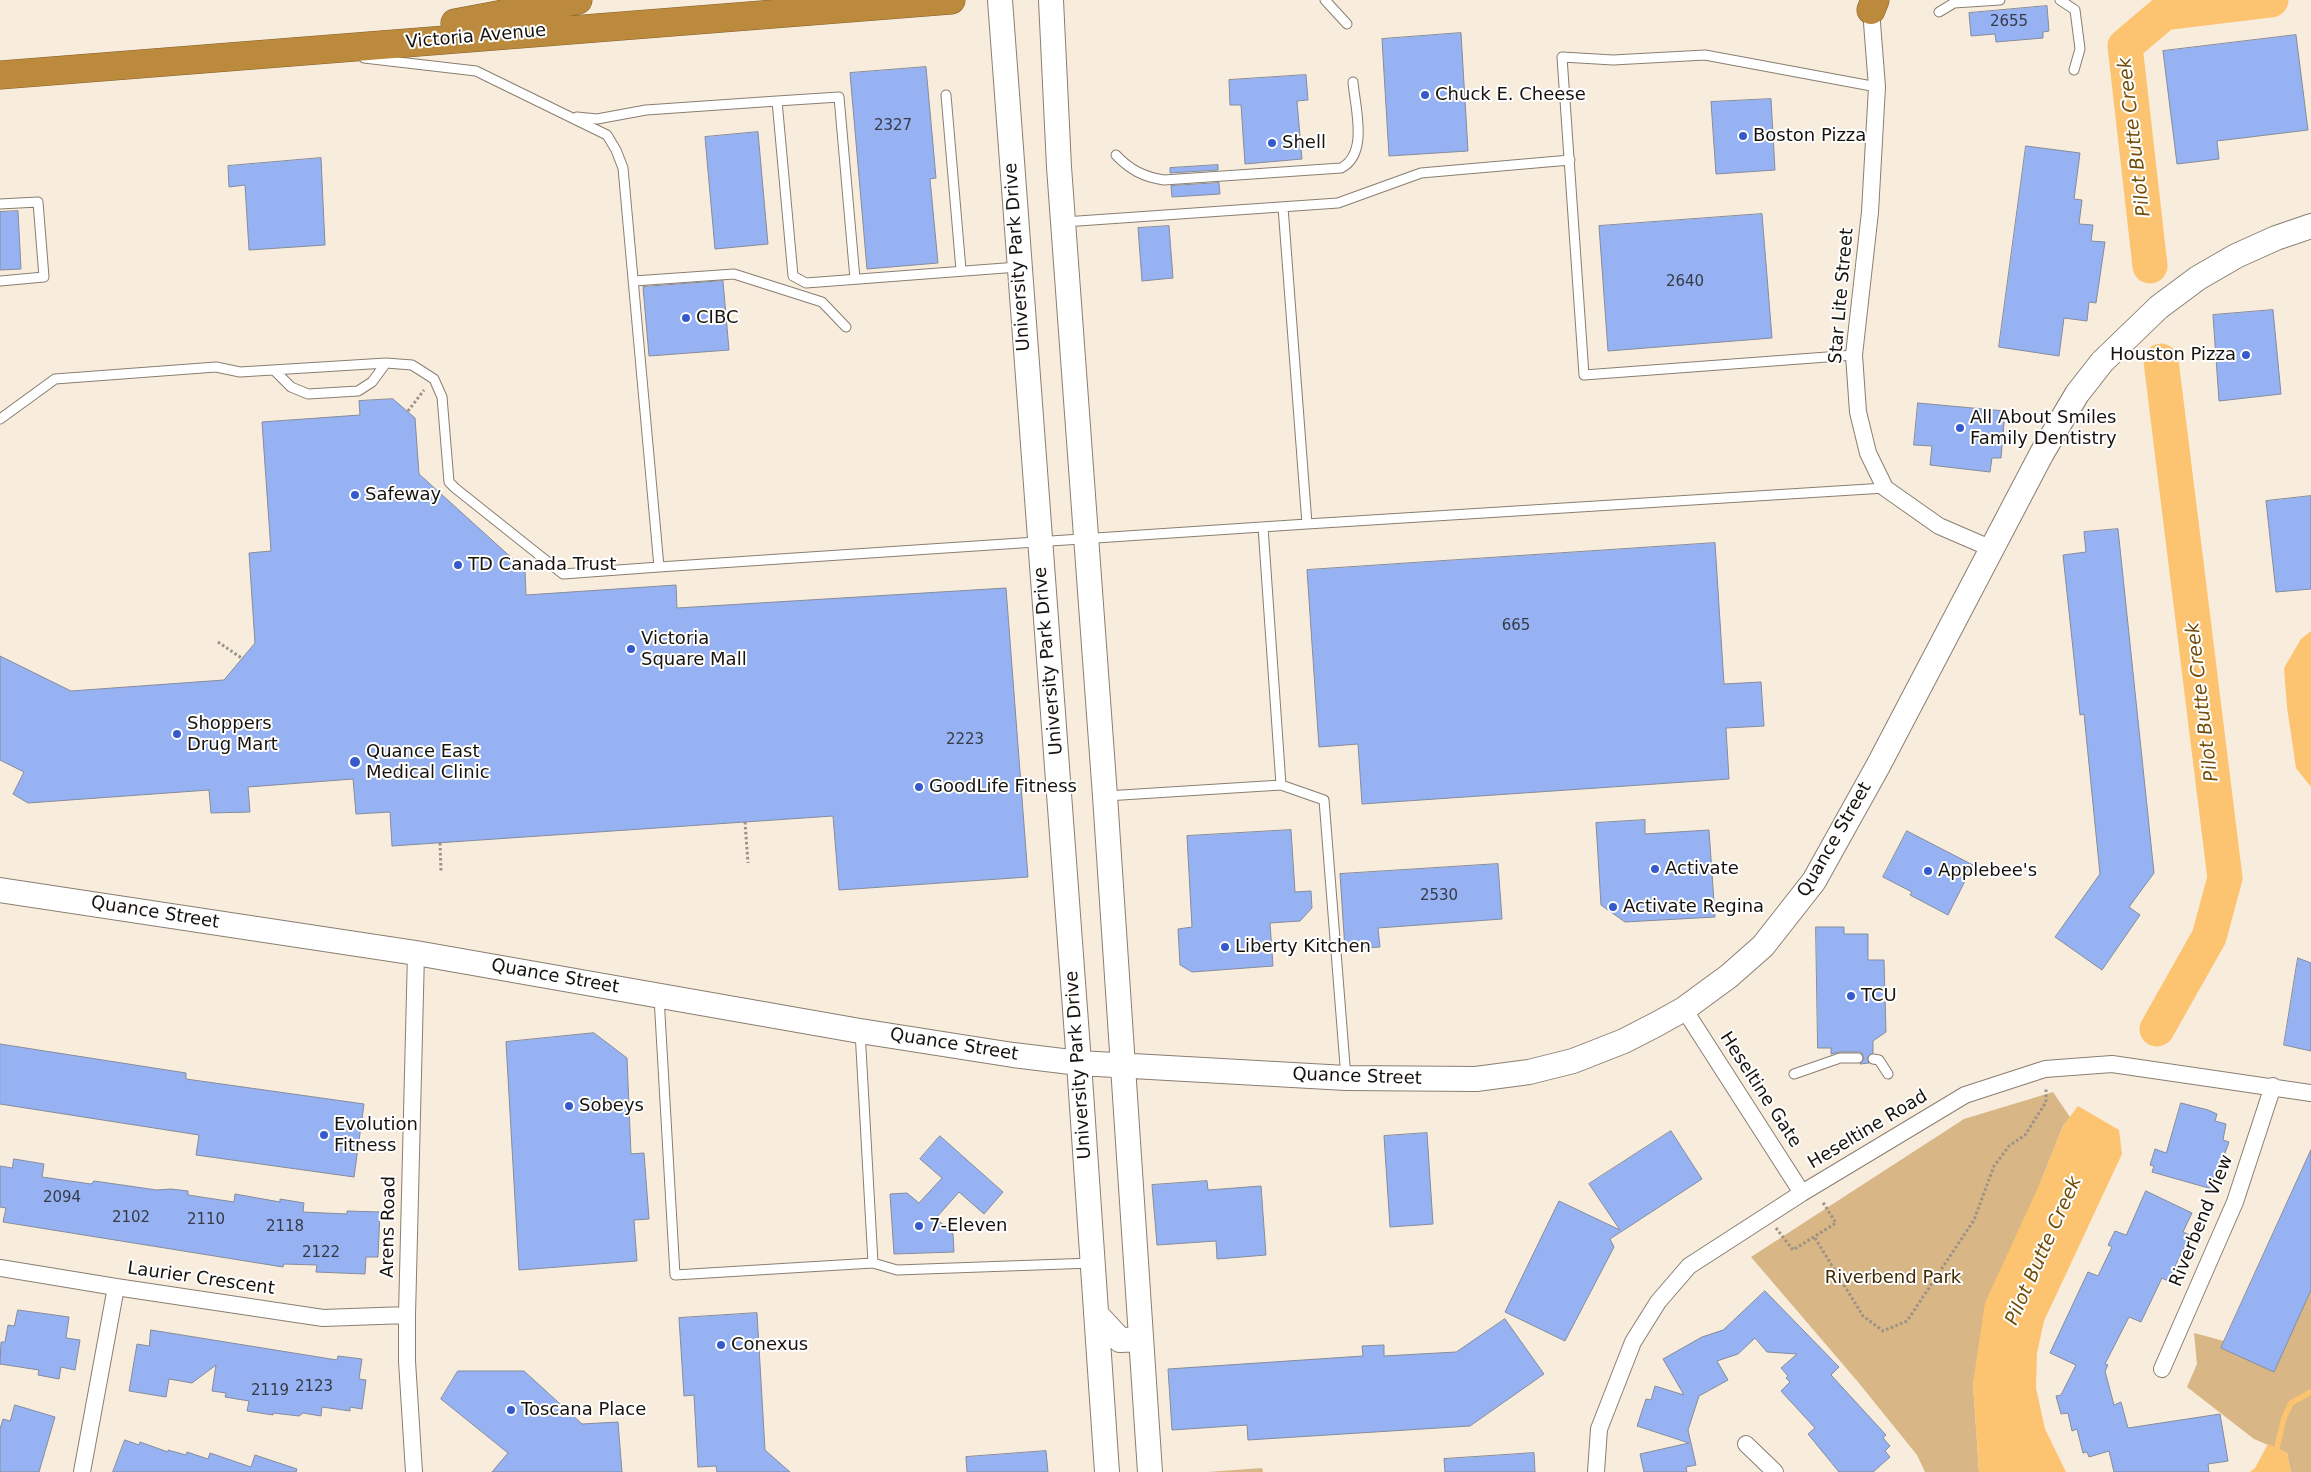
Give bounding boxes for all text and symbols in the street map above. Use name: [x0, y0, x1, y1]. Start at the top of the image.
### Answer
house number: 2655: [1990, 13, 2028, 31]
street label: Victoria Avenue: [405, 20, 547, 54]
water label: Pilot Butte Creek: [2114, 56, 2156, 218]
place label: Chuck E. Cheese: [1435, 84, 1586, 106]
marker: Chuck E. Cheese: [1419, 89, 1431, 101]
house number: 2327: [874, 117, 912, 135]
place label: Boston Pizza: [1753, 125, 1866, 147]
marker: Boston Pizza: [1737, 130, 1749, 142]
place label: Shell: [1282, 132, 1326, 154]
marker: Shell: [1266, 137, 1278, 149]
street label: University Park Drive: [1001, 162, 1035, 352]
street label: Star Lite Street: [1825, 227, 1859, 365]
house number: 2640: [1666, 273, 1704, 291]
place label: CIBC: [696, 307, 738, 329]
marker: CIBC: [680, 312, 692, 324]
place label: Houston Pizza: [2110, 344, 2236, 366]
marker: Houston Pizza: [2240, 349, 2252, 361]
place label: All About Smiles Family Dentistry: [1970, 407, 2117, 449]
marker: All About Smiles Family Dentistry: [1954, 422, 1966, 434]
place label: Safeway: [365, 484, 441, 506]
marker: Safeway: [349, 489, 361, 501]
place label: TD Canada Trust: [468, 554, 616, 576]
marker: TD Canada Trust: [452, 559, 464, 571]
street label: University Park Drive: [1030, 566, 1068, 756]
house number: 665: [1502, 617, 1530, 635]
water label: Pilot Butte Creek: [2182, 621, 2224, 783]
place label: Victoria Square Mall: [641, 628, 747, 670]
marker: Victoria Square Mall: [625, 643, 637, 655]
place label: Shoppers Drug Mart: [187, 713, 278, 756]
marker: Shoppers Drug Mart: [171, 728, 183, 740]
house number: 2223: [946, 731, 984, 749]
place label: Quance East Medical Clinic: [366, 741, 490, 784]
marker: Quance East Medical Clinic: [348, 755, 362, 769]
place label: GoodLife Fitness: [929, 776, 1077, 798]
street label: Quance Street: [1793, 779, 1877, 901]
marker: GoodLife Fitness: [913, 781, 925, 793]
place label: Activate: [1665, 858, 1739, 880]
place label: Applebee's: [1938, 860, 2037, 882]
marker: Activate: [1649, 863, 1661, 875]
marker: Applebee's: [1922, 865, 1934, 877]
house number: 2530: [1420, 887, 1458, 905]
street label: Quance Street: [89, 892, 221, 934]
place label: Activate Regina: [1623, 896, 1764, 918]
marker: Activate Regina: [1607, 901, 1619, 913]
place label: Liberty Kitchen: [1235, 936, 1371, 958]
marker: Liberty Kitchen: [1219, 941, 1231, 953]
street label: Quance Street: [489, 955, 621, 999]
street label: University Park Drive: [1062, 970, 1096, 1160]
place label: TCU: [1861, 985, 1897, 1007]
marker: TCU: [1845, 990, 1857, 1002]
street label: Quance Street: [888, 1024, 1020, 1066]
street label: Heseltine Gate: [1715, 1028, 1805, 1152]
street label: Quance Street: [1292, 1064, 1422, 1090]
street label: Heseltine Road: [1804, 1086, 1932, 1174]
place label: Sobeys: [579, 1095, 644, 1117]
marker: Sobeys: [563, 1100, 575, 1112]
place label: Evolution Fitness: [334, 1114, 418, 1156]
marker: Evolution Fitness: [318, 1129, 330, 1141]
street label: Riverbend View: [2166, 1152, 2238, 1290]
water label: Pilot Butte Creek: [2001, 1173, 2087, 1329]
street label: Arens Road: [377, 1176, 401, 1278]
house number: 2094: [43, 1189, 81, 1207]
house number: 2102: [112, 1209, 150, 1227]
house number: 2110: [187, 1211, 225, 1229]
place label: 7-Eleven: [929, 1215, 1008, 1237]
house number: 2118: [266, 1218, 304, 1236]
marker: 7-Eleven: [913, 1220, 925, 1232]
house number: 2122: [302, 1244, 340, 1262]
street label: Laurier Crescent: [126, 1258, 276, 1300]
park label: Riverbend Park: [1825, 1267, 1961, 1289]
place label: Conexus: [731, 1334, 808, 1356]
marker: Conexus: [715, 1339, 727, 1351]
house number: 2123: [295, 1378, 333, 1396]
house number: 2119: [251, 1382, 289, 1400]
place label: Toscana Place: [521, 1399, 646, 1421]
marker: Toscana Place: [505, 1404, 517, 1416]

